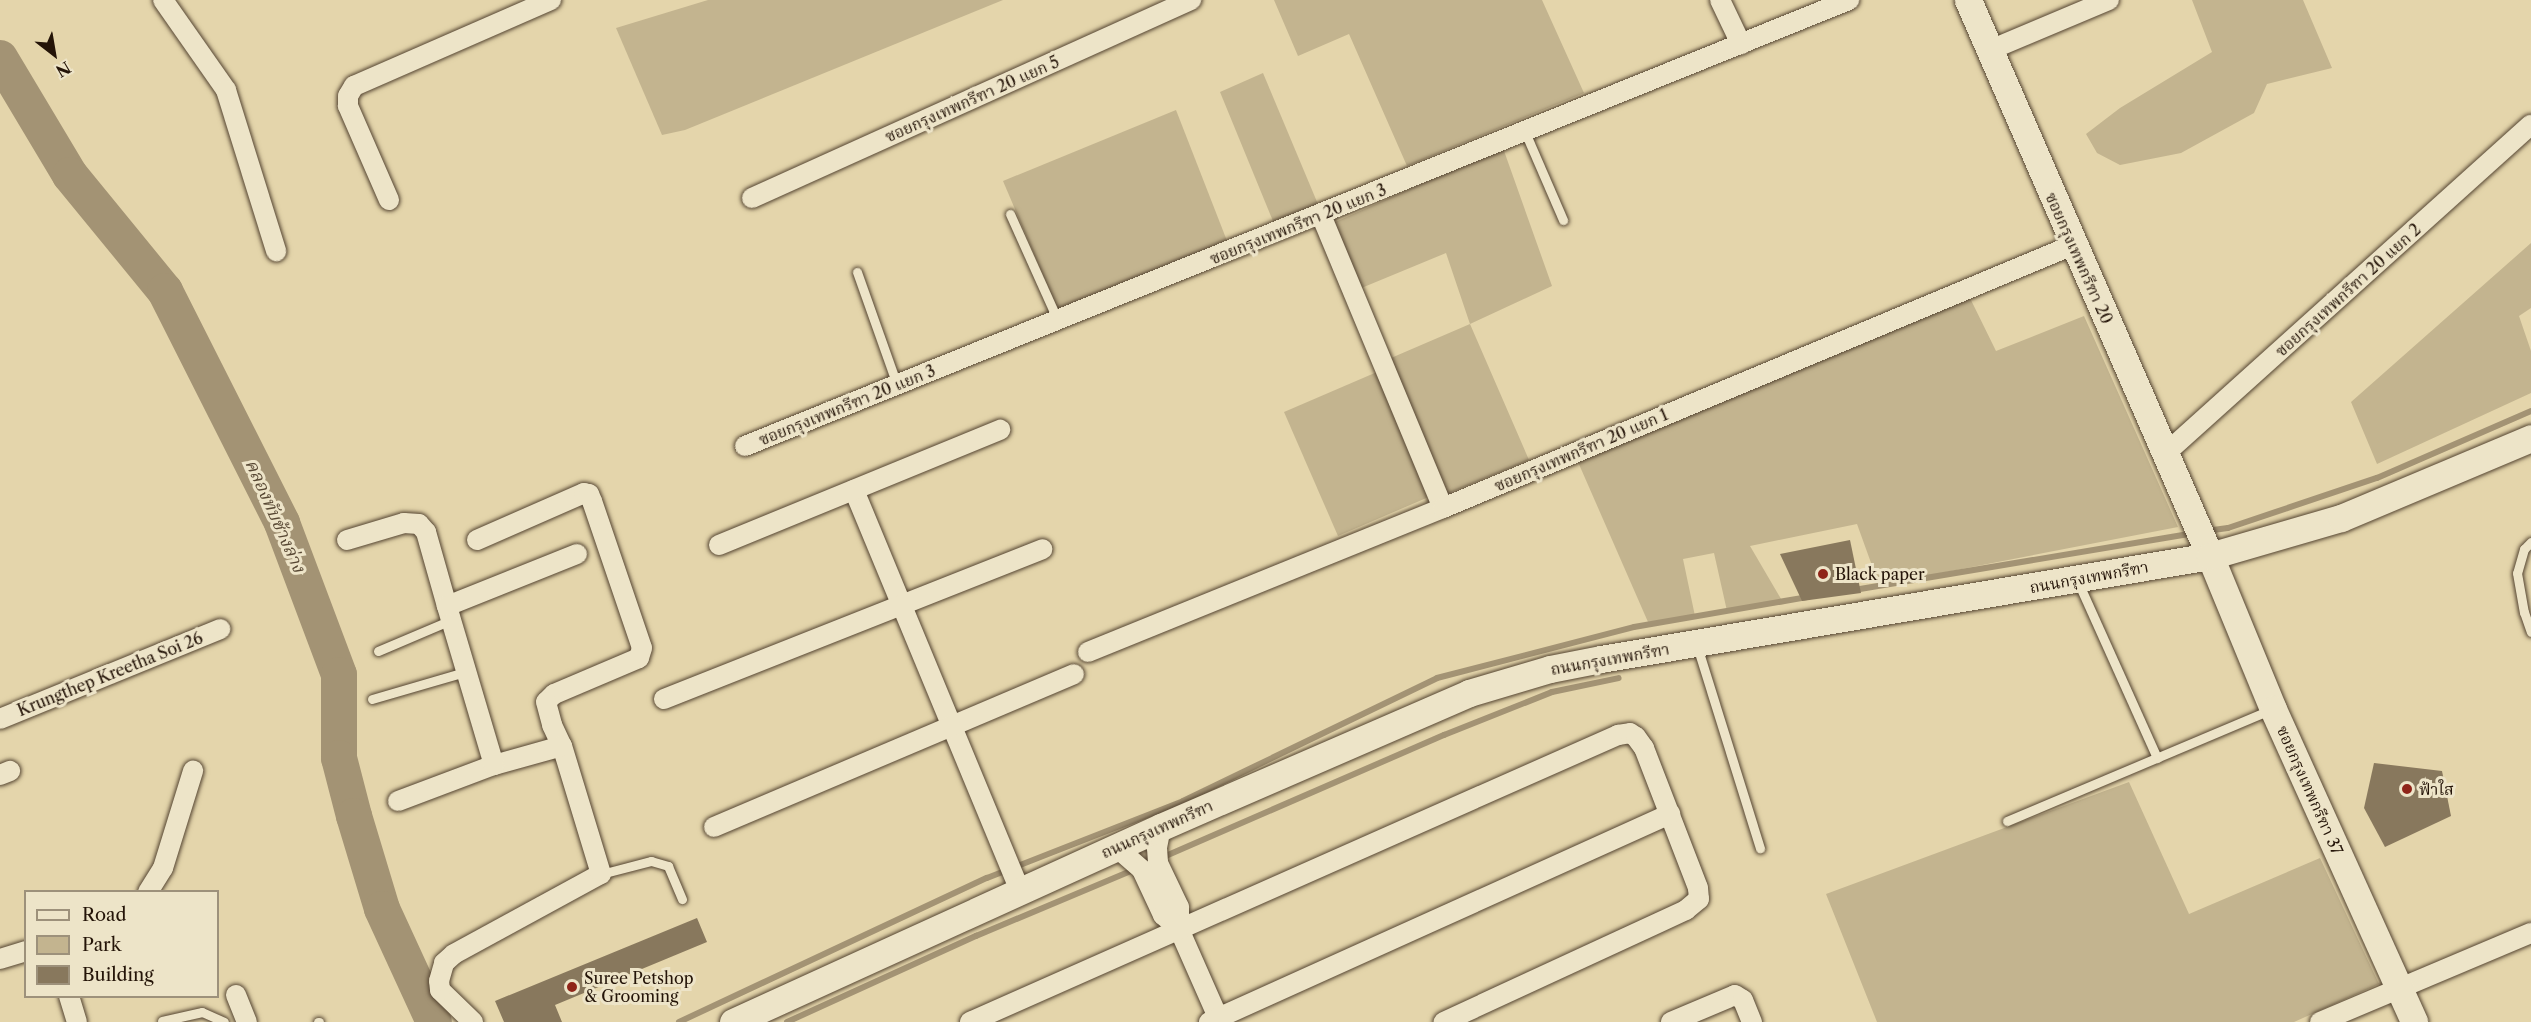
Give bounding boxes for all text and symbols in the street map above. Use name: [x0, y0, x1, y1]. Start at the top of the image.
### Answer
north arrow: [24, 24, 84, 84]
street label: ซอยกรุงเทพกรีฑา 20 แยก 5: [882, 52, 1062, 146]
text: N: [52, 57, 74, 82]
street label: ซอยกรุงเทพกรีฑา 20 แยก 3: [1207, 180, 1389, 268]
street label: ซอยกรุงเทพกรีฑา 20: [2041, 189, 2117, 327]
street label: ซอยกรุงเทพกรีฑา 20 แยก 2: [2271, 220, 2425, 360]
street label: ซอยกรุงเทพกรีฑา 20 แยก 3: [756, 361, 938, 449]
street label: ซอยกรุงเทพกรีฑา 20 แยก 1: [1491, 405, 1671, 495]
water label: คลองทับช้างล่าง: [240, 456, 310, 576]
street label: ถนนกรุงเทพกรีฑา: [2028, 557, 2150, 597]
place label: Black paper: [1835, 564, 1925, 584]
marker: Black paper: [1816, 567, 1830, 581]
street label: Krungthep Kreetha Soi 26: [14, 628, 206, 720]
street label: ถนนกรุงเทพกรีฑา: [1549, 639, 1671, 679]
street label: ซอยกรุงเทพกรีฑา 37: [2273, 723, 2347, 857]
place label: ฟ้าใส: [2419, 779, 2454, 799]
marker: ฟ้าใส: [2400, 782, 2414, 796]
street label: ถนนกรุงเทพกรีฑา: [1098, 796, 1216, 862]
legend: [24, 890, 219, 998]
text: Road: [82, 904, 127, 926]
text: Park: [82, 934, 121, 956]
text: Building: [82, 964, 154, 986]
place label: Suree Petshop & Grooming: [584, 968, 694, 1006]
marker: Suree Petshop & Grooming: [565, 980, 579, 994]

